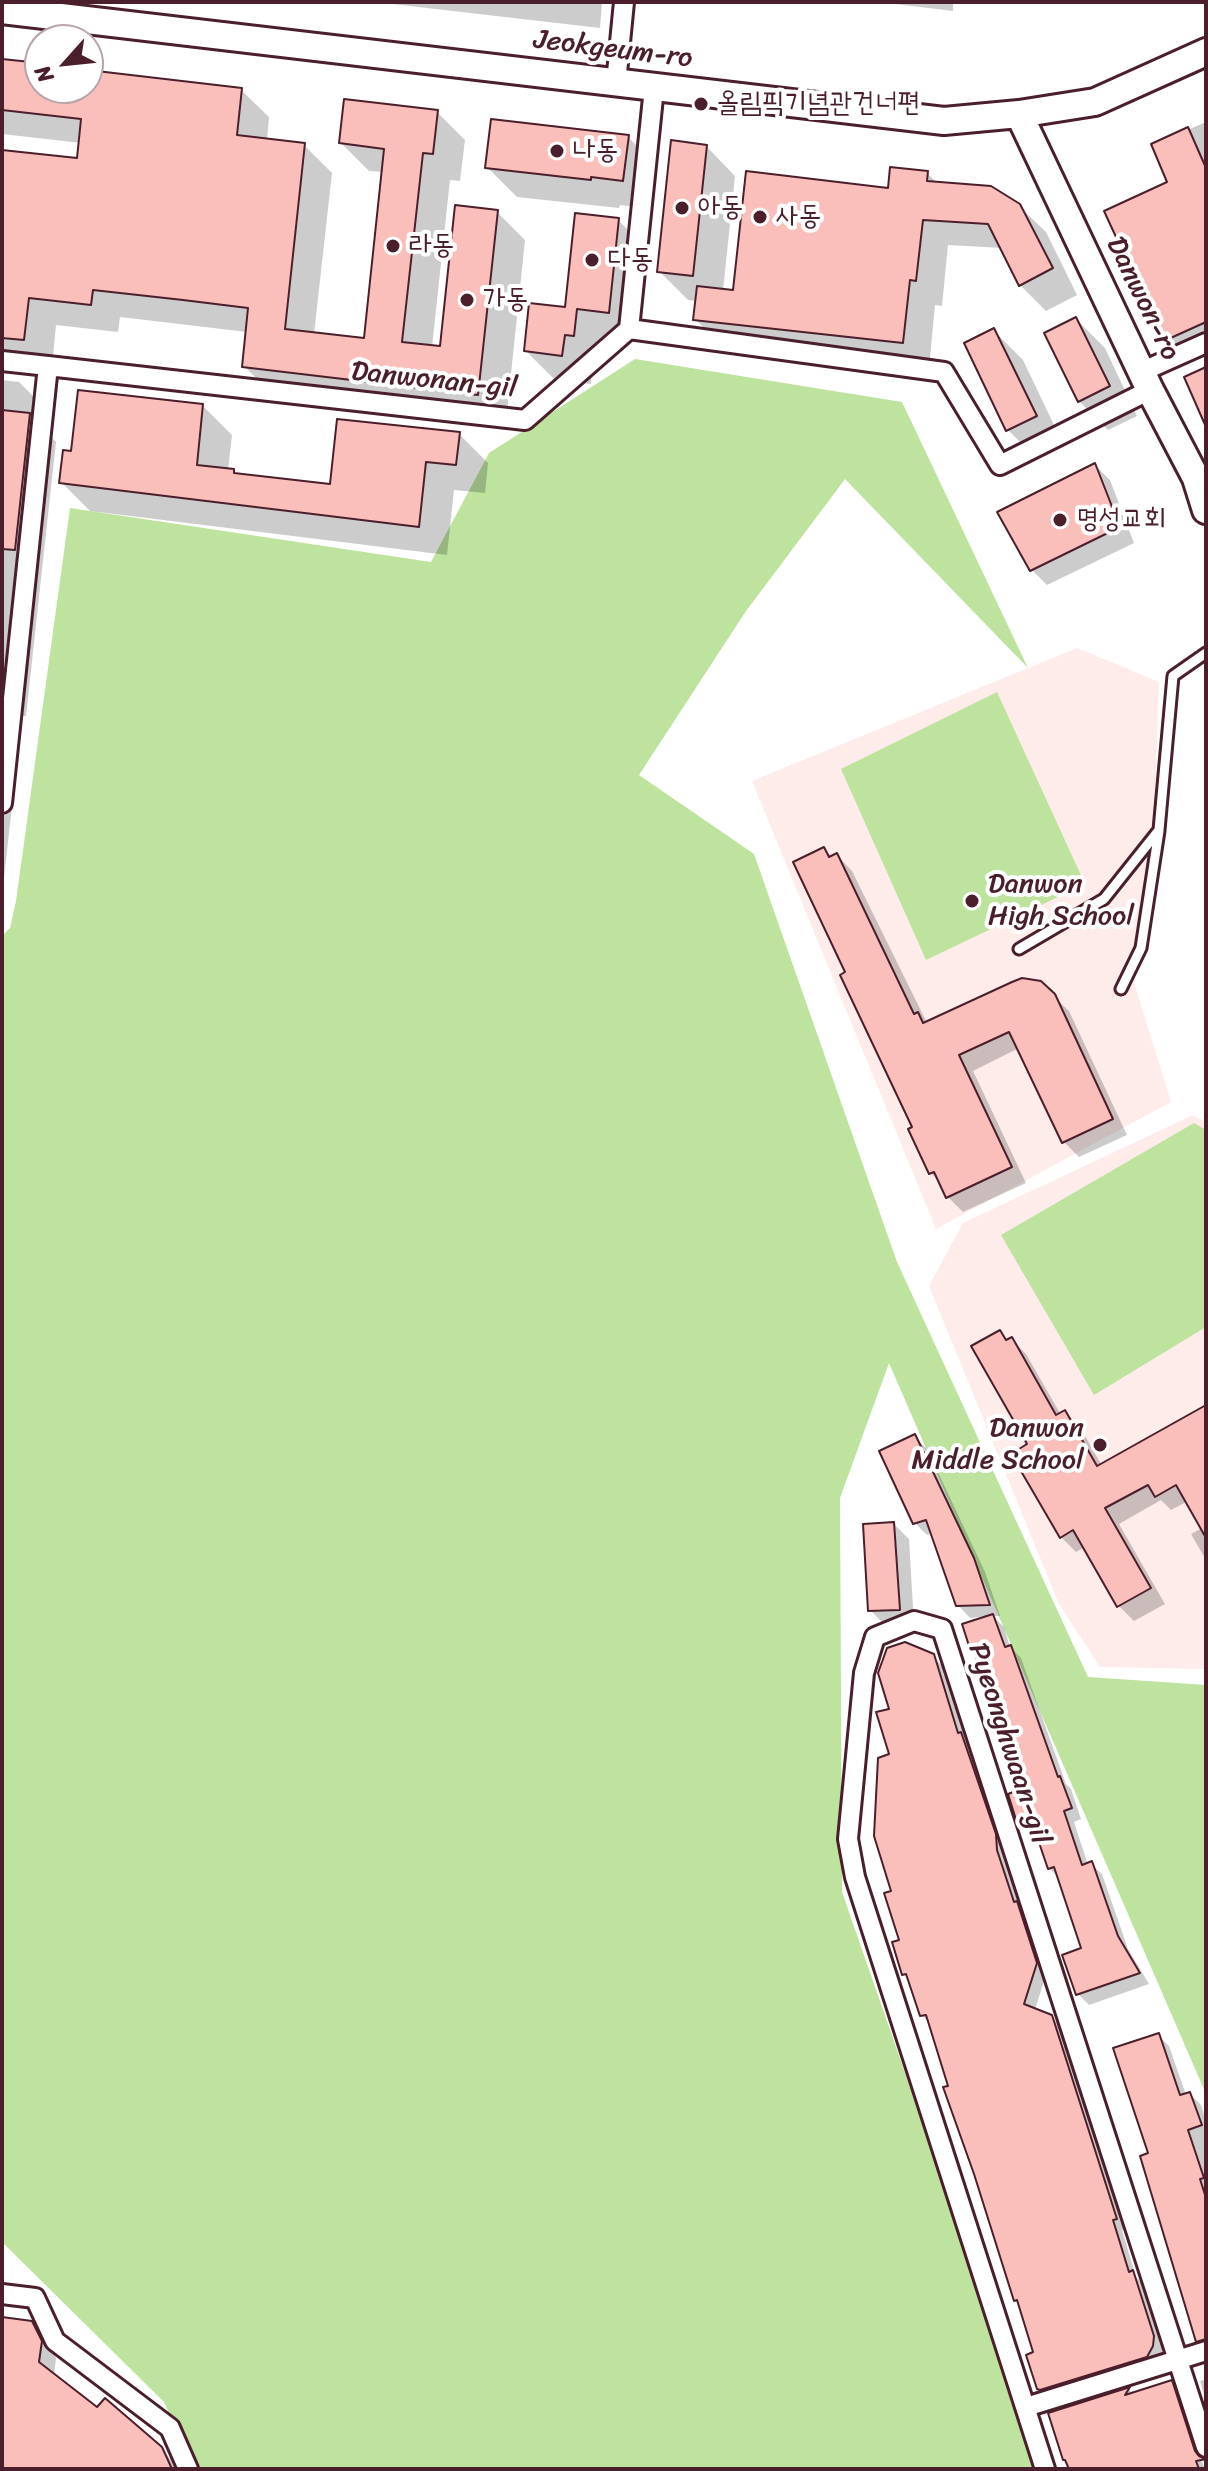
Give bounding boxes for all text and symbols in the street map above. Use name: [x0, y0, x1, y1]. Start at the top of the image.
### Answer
north arrow: [24, 24, 104, 104]
street label: Jeokgeum-ro: [532, 24, 694, 76]
text: N: [23, 59, 65, 90]
place label: 올림픽기념관건너편: [717, 87, 920, 121]
marker: 올림픽기념관건너편: [692, 95, 710, 113]
place label: 나동: [573, 134, 618, 168]
marker: 나동: [548, 142, 566, 160]
place label: 아동: [698, 191, 743, 225]
marker: 아동: [673, 199, 691, 217]
place label: 사동: [776, 200, 821, 234]
marker: 사동: [751, 208, 769, 226]
place label: 라동: [409, 229, 454, 263]
street label: Danwon-ro: [1098, 232, 1186, 366]
marker: 라동: [384, 237, 402, 255]
place label: 다동: [608, 243, 653, 277]
marker: 다동: [583, 251, 601, 269]
place label: 가동: [483, 283, 528, 317]
marker: 가동: [458, 291, 476, 309]
street label: Danwonan-gil: [349, 356, 519, 406]
place label: 명성교회: [1076, 503, 1166, 537]
marker: 명성교회: [1051, 511, 1069, 529]
place label: Danwon High School: [988, 868, 1134, 934]
marker: Danwon High School: [963, 892, 981, 910]
place label: Danwon Middle School: [912, 1412, 1084, 1478]
marker: Danwon Middle School: [1091, 1436, 1109, 1454]
street label: Pyeonghwaan-gil: [960, 1639, 1056, 1849]

